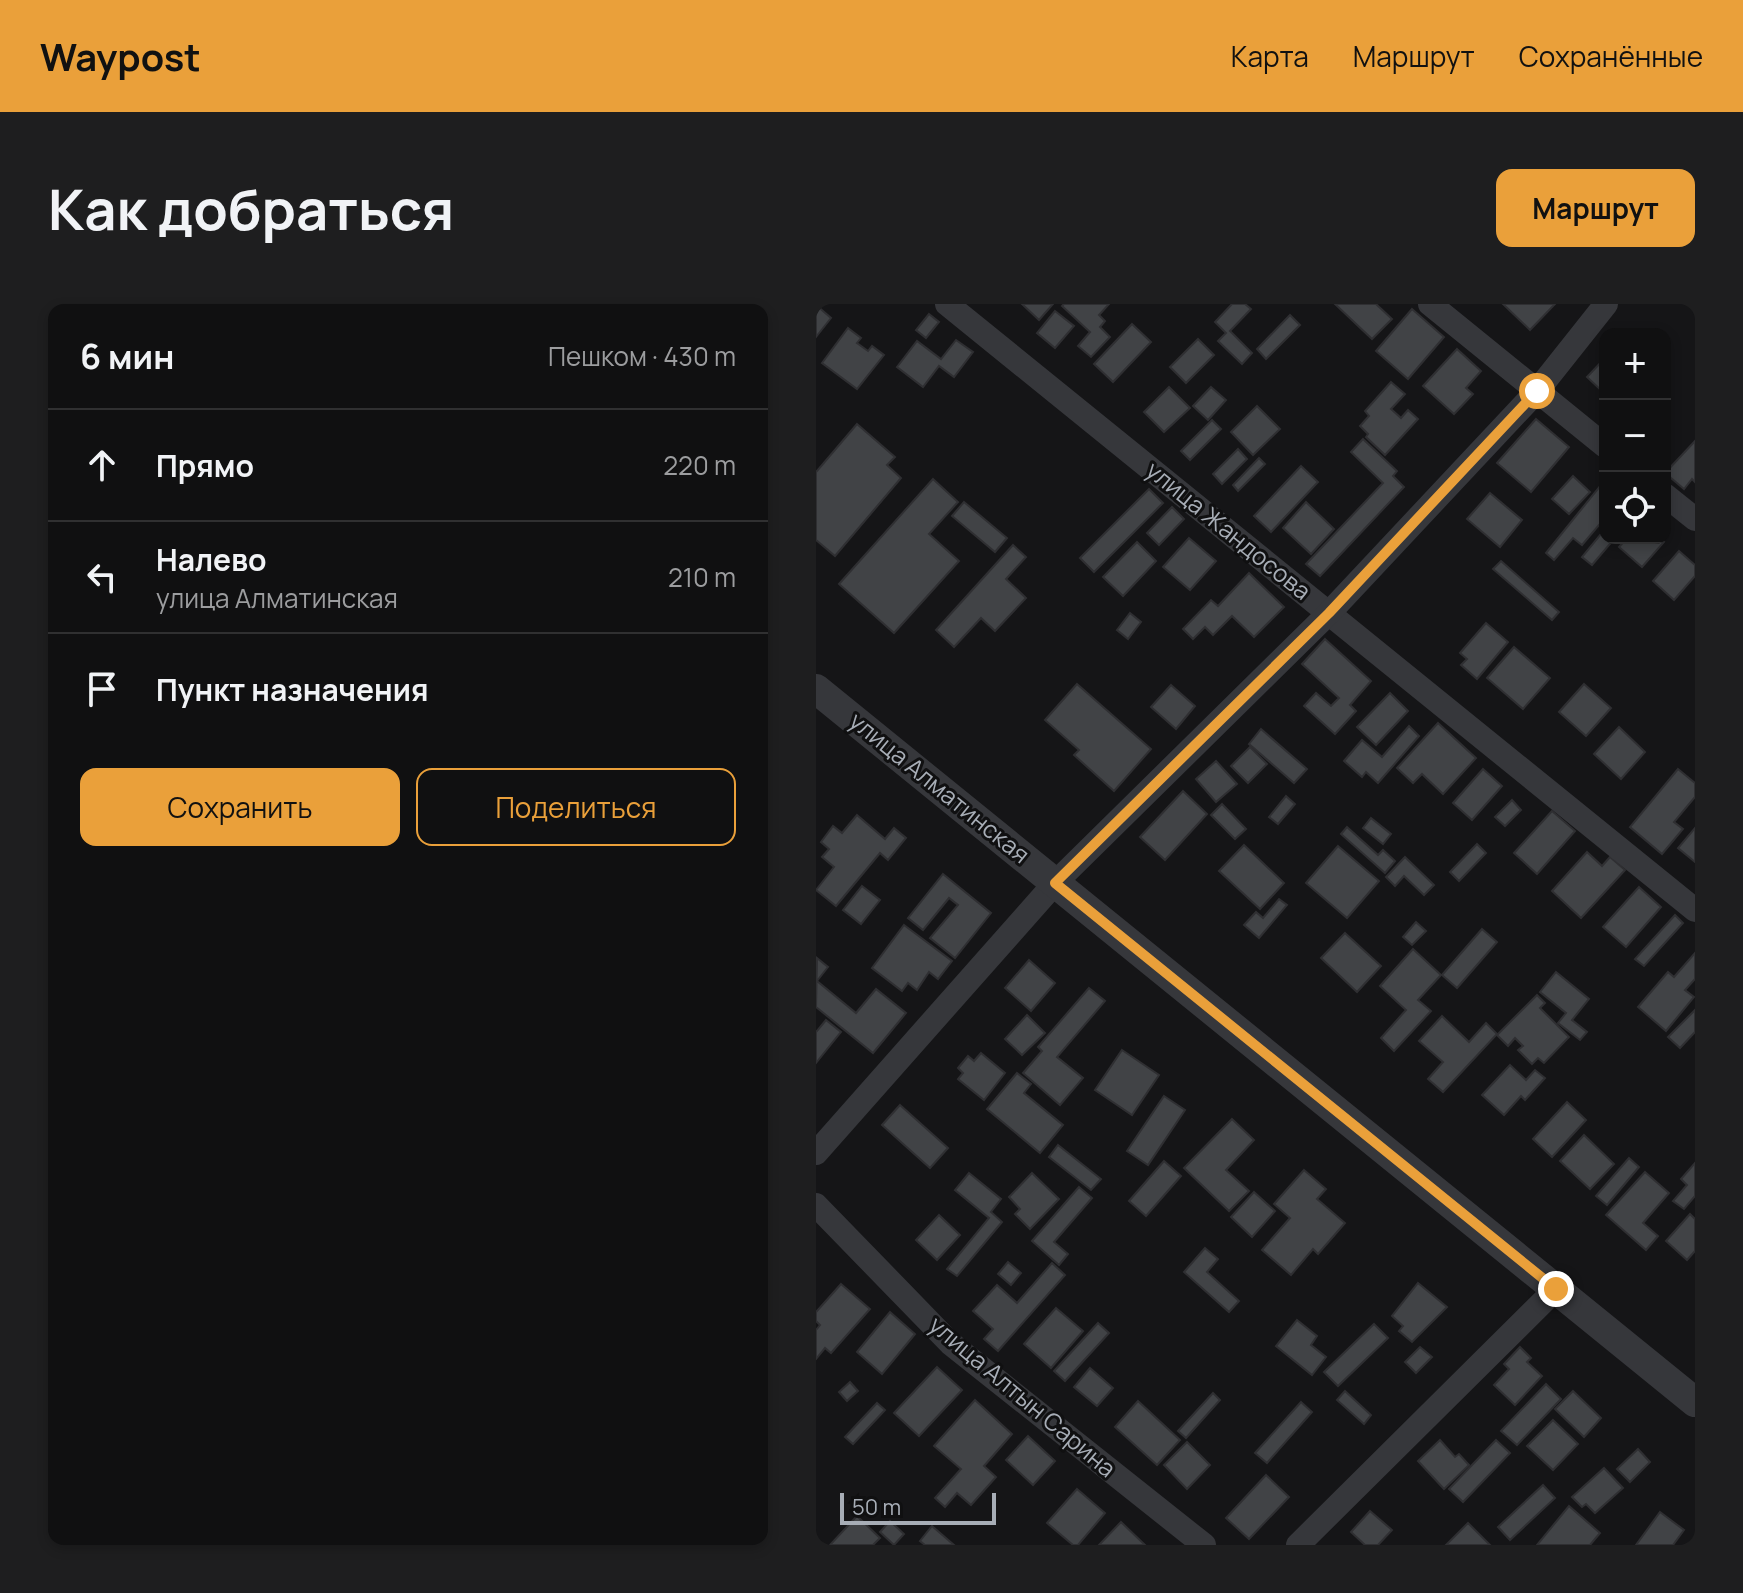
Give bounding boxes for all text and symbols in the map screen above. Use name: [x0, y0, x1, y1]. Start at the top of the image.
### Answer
text: Waypost: [40, 30, 201, 82]
text: Карта: [1231, 37, 1309, 75]
text: Маршрут: [1353, 37, 1475, 75]
text: Сохранённые: [1519, 37, 1703, 75]
button: Маршрут: [1496, 169, 1695, 247]
text: Как добраться: [48, 170, 454, 247]
map controls: [1599, 328, 1671, 544]
button: +: [1599, 328, 1671, 400]
text: 6 мин: [80, 333, 174, 379]
text: Пешком · 430 m: [548, 338, 736, 374]
route start: [1519, 373, 1555, 409]
button: −: [1599, 400, 1671, 472]
icon: ahead: [80, 443, 124, 487]
text: Прямо: [156, 445, 254, 486]
text: 220 m: [663, 447, 736, 483]
street label: улица Жандосова: [1140, 453, 1318, 607]
button: locate: [1599, 472, 1671, 544]
text: Налево: [156, 539, 266, 580]
icon: left: [80, 555, 124, 599]
text: 210 m: [668, 559, 736, 595]
text: улица Алматинская: [156, 580, 398, 616]
icon: arrive: [80, 667, 124, 711]
text: Пункт назначения: [156, 669, 429, 710]
street label: улица Алматинская: [843, 704, 1037, 870]
button: Сохранить: [80, 768, 400, 846]
button: Поделиться: [416, 768, 736, 846]
route end: [1538, 1271, 1574, 1307]
street label: улица Алтын Сарина: [922, 1308, 1123, 1484]
scale bar: [840, 1489, 996, 1525]
text: 50 m: [852, 1492, 901, 1522]

